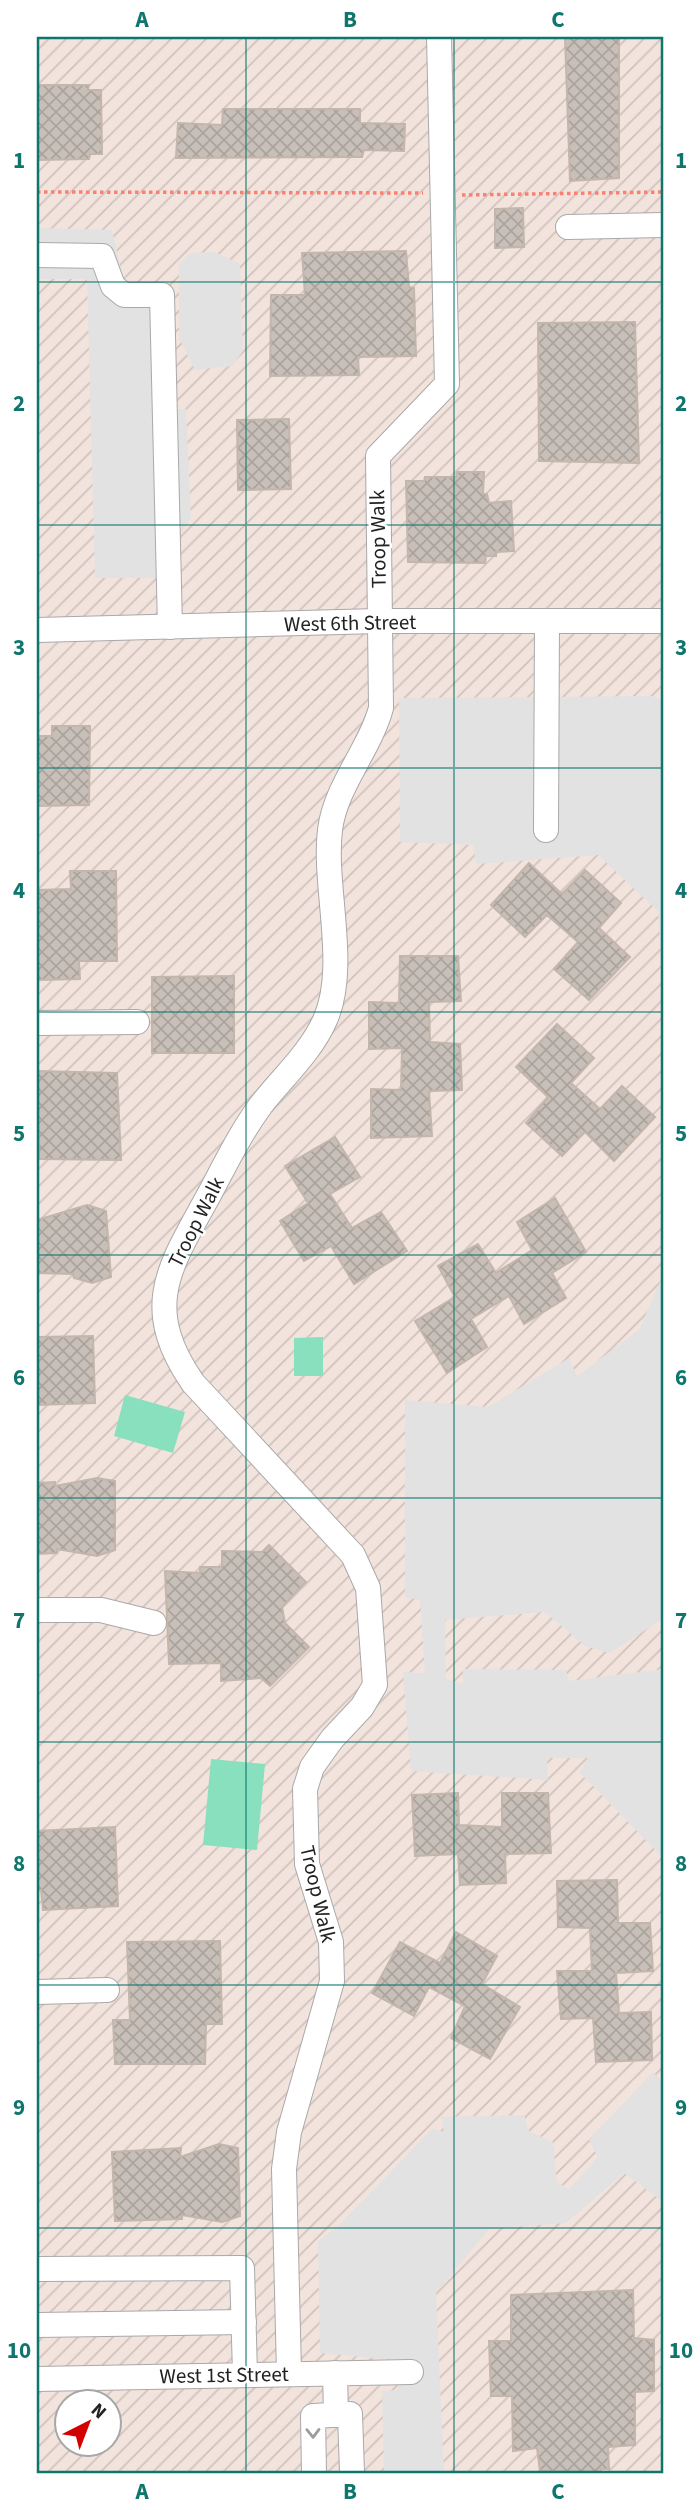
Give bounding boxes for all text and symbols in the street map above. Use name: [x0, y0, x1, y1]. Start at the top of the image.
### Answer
text: A: [134, 3, 149, 36]
text: B: [343, 3, 357, 36]
text: C: [551, 3, 565, 36]
text: 1: [13, 144, 25, 177]
text: 1: [675, 144, 687, 177]
text: 2: [13, 387, 25, 420]
text: 2: [675, 387, 687, 420]
street label: Troop Walk: [362, 489, 394, 588]
street label: West 6th Street: [284, 607, 416, 639]
text: 3: [13, 631, 25, 664]
text: 3: [675, 631, 687, 664]
text: 4: [13, 874, 25, 907]
text: 4: [675, 874, 687, 907]
text: 5: [13, 1117, 25, 1150]
text: 5: [675, 1117, 687, 1150]
street label: Troop Walk: [160, 1171, 232, 1273]
text: 6: [13, 1361, 25, 1394]
text: 6: [675, 1361, 687, 1394]
text: 7: [13, 1604, 25, 1637]
text: 7: [675, 1604, 687, 1637]
street label: Troop Walk: [292, 1843, 344, 1946]
text: 8: [13, 1847, 25, 1880]
text: 8: [675, 1847, 687, 1880]
text: 9: [13, 2091, 25, 2124]
text: 9: [675, 2091, 687, 2124]
text: 10: [7, 2334, 31, 2367]
text: 10: [669, 2334, 693, 2367]
street label: West 1st Street: [159, 2359, 289, 2391]
north arrow: [52, 2388, 122, 2458]
text: N: [85, 2397, 112, 2426]
one-way arrow: [306, 2428, 321, 2439]
text: A: [134, 2475, 149, 2508]
text: B: [343, 2475, 357, 2508]
text: C: [551, 2475, 565, 2508]

